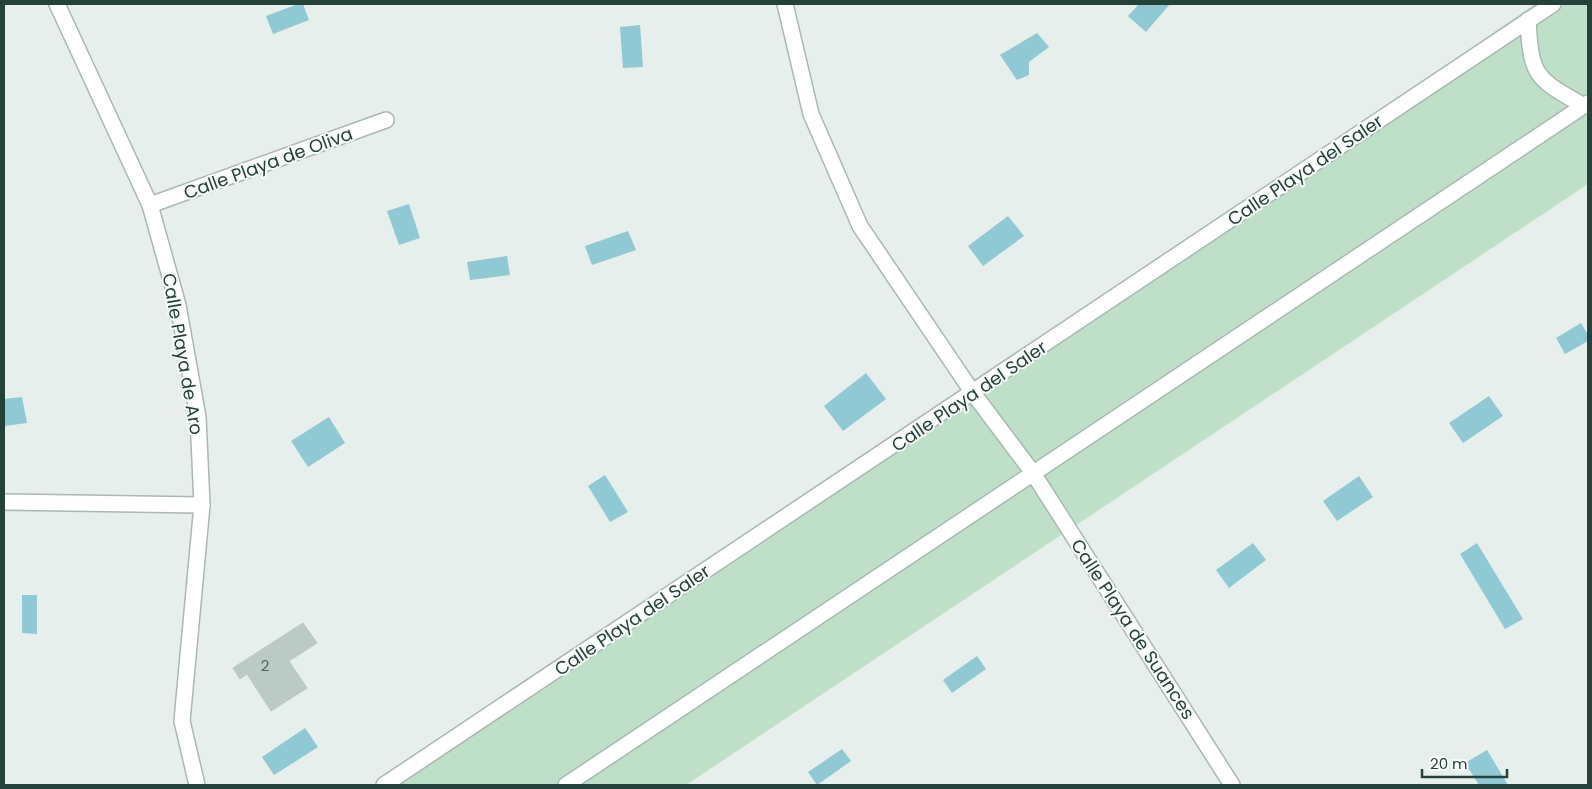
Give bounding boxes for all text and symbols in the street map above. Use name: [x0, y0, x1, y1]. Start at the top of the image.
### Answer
street label: Calle Playa del Saler: [1222, 108, 1388, 231]
street label: Calle Playa de Oliva: [180, 121, 356, 205]
street label: Calle Playa de Aro: [156, 271, 210, 437]
street label: Calle Playa del Saler: [886, 334, 1052, 457]
street label: Calle Playa de Suances: [1065, 534, 1201, 724]
street label: Calle Playa del Saler: [549, 558, 715, 681]
house number: 2: [261, 655, 269, 676]
scale bar: [1422, 746, 1507, 778]
text: 20 m: [1430, 753, 1468, 774]

